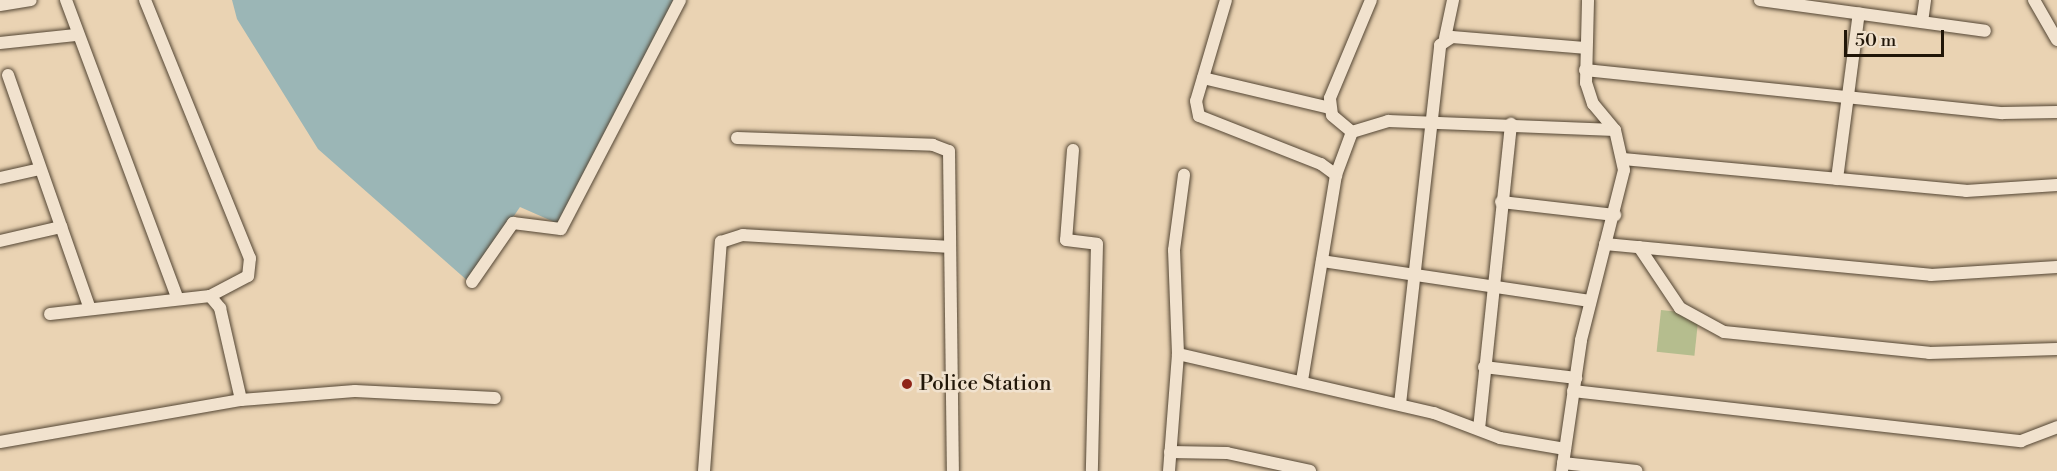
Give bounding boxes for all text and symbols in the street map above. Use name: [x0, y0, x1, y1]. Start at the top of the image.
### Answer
scale bar: [1847, 18, 1948, 56]
text: 50 m: [1855, 29, 1896, 52]
place label: Police Station: [919, 371, 1052, 397]
marker: Police Station: [900, 377, 914, 391]

